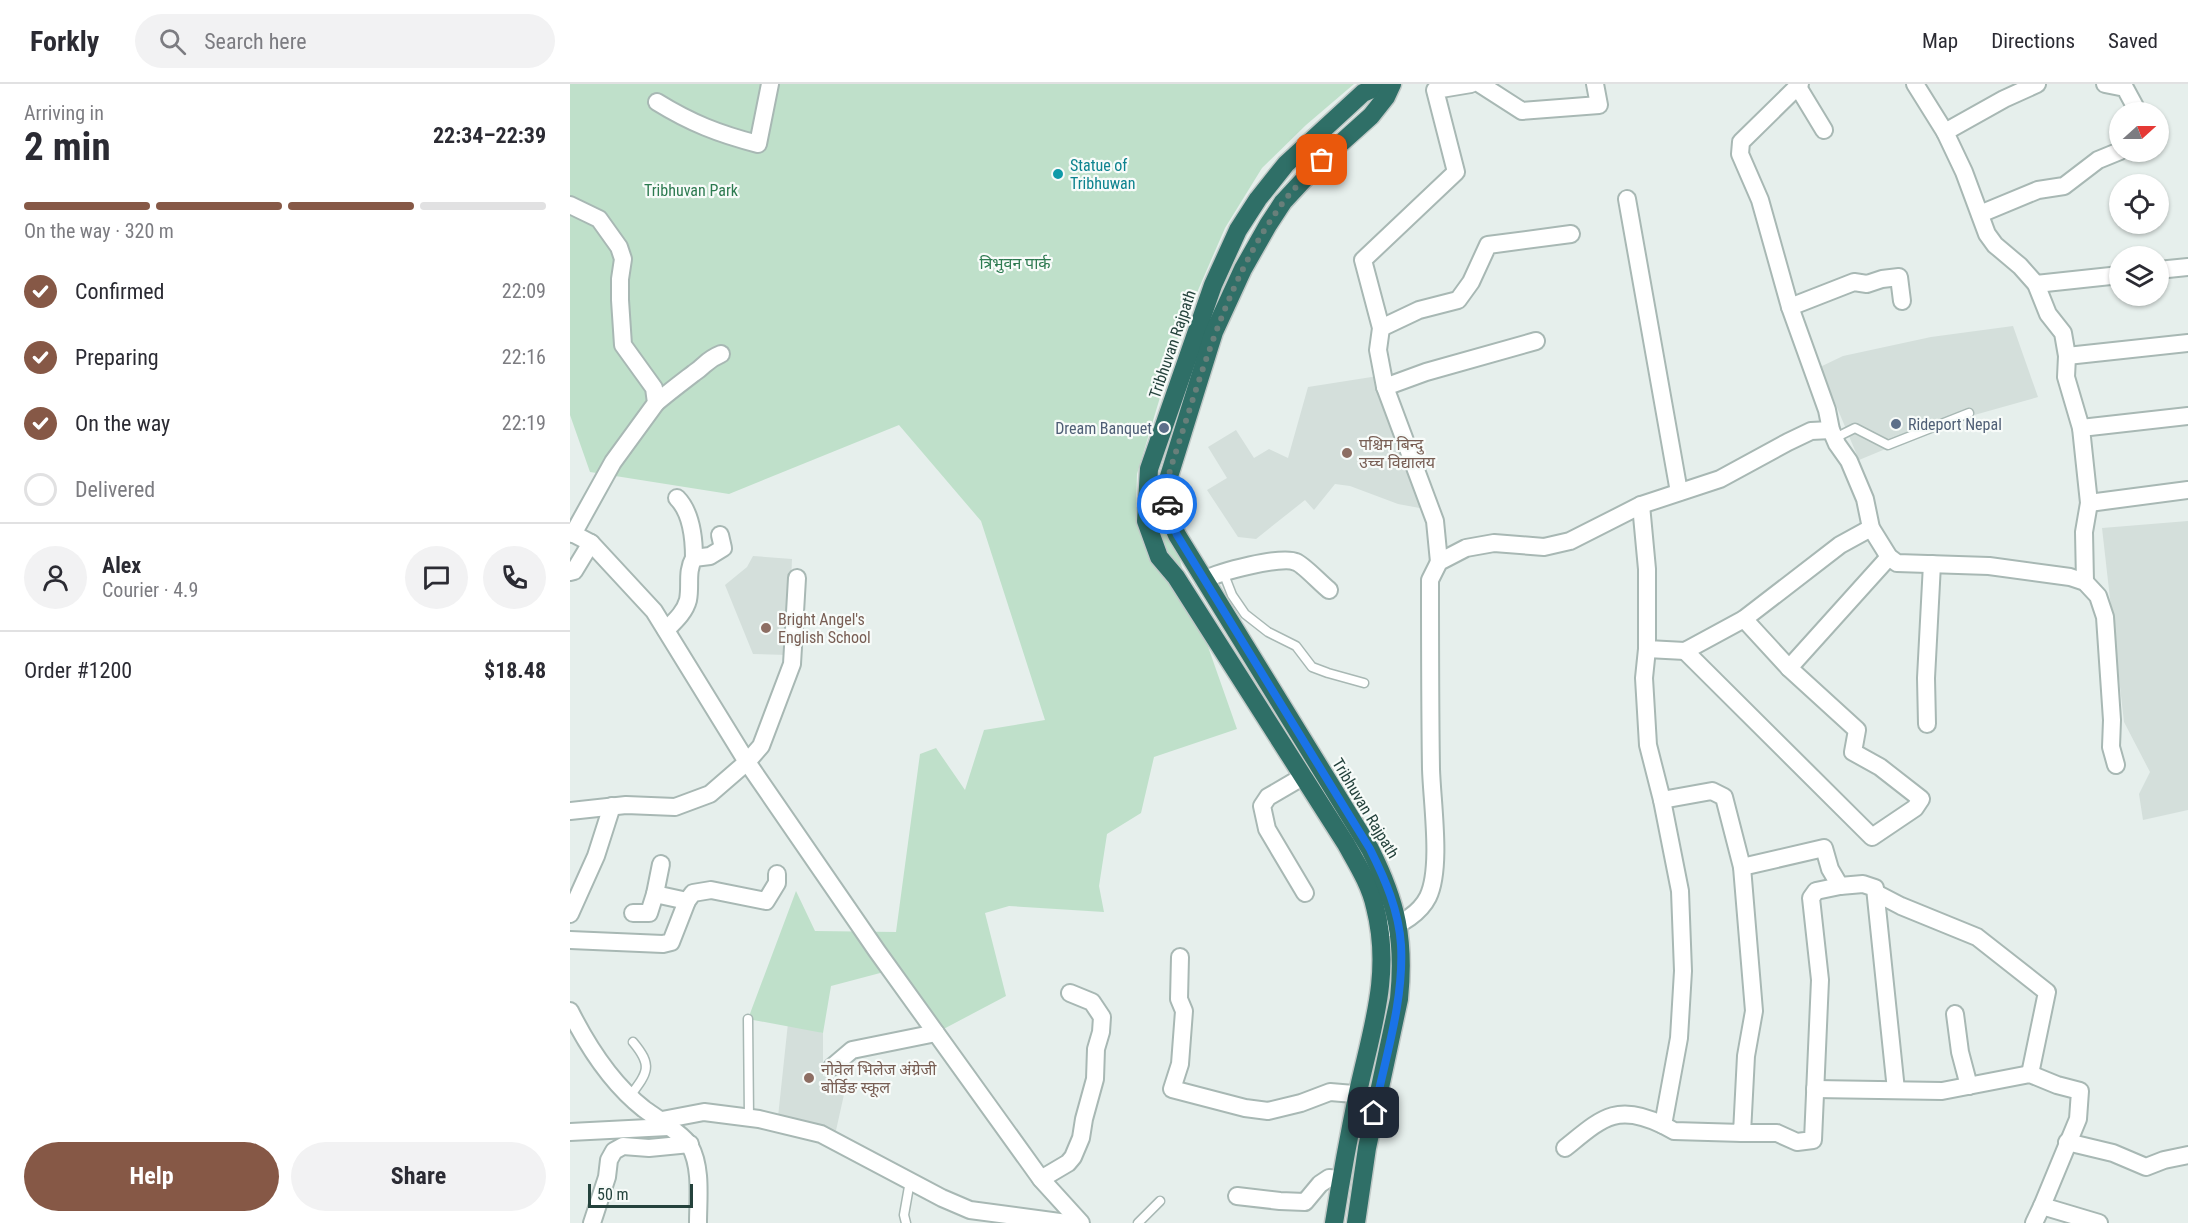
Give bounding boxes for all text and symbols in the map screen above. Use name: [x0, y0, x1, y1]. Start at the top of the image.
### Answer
search box: [135, 14, 555, 68]
text: Forkly: [30, 25, 99, 58]
icon: search: [156, 25, 189, 58]
text: Search here: [204, 29, 307, 54]
text: Map: [1922, 29, 1958, 53]
text: Directions: [1991, 29, 2075, 53]
text: Saved: [2108, 29, 2158, 53]
text: Arriving in: [24, 101, 104, 125]
north arrow: [2109, 102, 2169, 162]
map controls: [2109, 102, 2169, 306]
text: 22:34–22:39: [433, 123, 546, 148]
text: 2 min: [24, 124, 111, 170]
pin: [1296, 134, 1347, 185]
icon: bag: [1305, 143, 1338, 176]
place label: Statue of Tribhuwan: [1070, 156, 1135, 193]
marker: Statue of Tribhuwan: [1051, 167, 1065, 181]
button: locate: [2109, 174, 2169, 234]
park label: Tribhuvan Park: [644, 181, 739, 200]
text: On the way · 320 m: [24, 219, 174, 243]
button: layers: [2109, 246, 2169, 306]
park label: त्रिभुवन पार्क: [979, 254, 1051, 274]
icon: check: [24, 275, 57, 308]
text: Confirmed: [75, 279, 164, 304]
text: 22:09: [502, 279, 546, 303]
street label: Tribhuvan Rajpath: [1145, 288, 1200, 401]
icon: check: [24, 341, 57, 374]
text: Preparing: [75, 345, 159, 370]
text: 22:16: [502, 345, 546, 369]
icon: check: [24, 407, 57, 440]
text: On the way: [75, 411, 170, 436]
text: 22:19: [502, 411, 546, 435]
place label: Rideport Nepal: [1908, 415, 2002, 434]
marker: Rideport Nepal: [1889, 417, 1903, 431]
place label: Dream Banquet: [1055, 419, 1152, 438]
marker: Dream Banquet: [1157, 421, 1171, 435]
place label: पश्चिम बिन्दु उच्च विद्यालय: [1359, 435, 1436, 472]
marker: पश्चिम बिन्दु उच्च विद्यालय: [1340, 446, 1354, 460]
courier: [1137, 474, 1197, 534]
text: Delivered: [75, 477, 155, 502]
icon: car: [1151, 488, 1184, 521]
button: person: [24, 546, 87, 609]
button: chat: [405, 546, 468, 609]
button: phone: [483, 546, 546, 609]
text: Alex: [102, 553, 141, 578]
text: Courier · 4.9: [102, 578, 198, 602]
place label: Bright Angel's English School: [778, 610, 871, 647]
marker: Bright Angel's English School: [759, 621, 773, 635]
text: Order #1200: [24, 658, 132, 683]
text: $18.48: [484, 658, 546, 683]
street label: Tribhuvan Rajpath: [1328, 755, 1403, 862]
place label: नोवेल भिलेज अंग्रेजी बोर्डिङ स्कूल: [821, 1060, 937, 1098]
marker: नोवेल भिलेज अंग्रेजी बोर्डिङ स्कूल: [802, 1071, 816, 1085]
pin: [1348, 1087, 1399, 1138]
icon: home: [1357, 1096, 1390, 1129]
button: Help: [24, 1142, 279, 1211]
button: Share: [291, 1142, 546, 1211]
scale bar: [588, 1181, 693, 1208]
text: 50 m: [597, 1185, 629, 1204]

